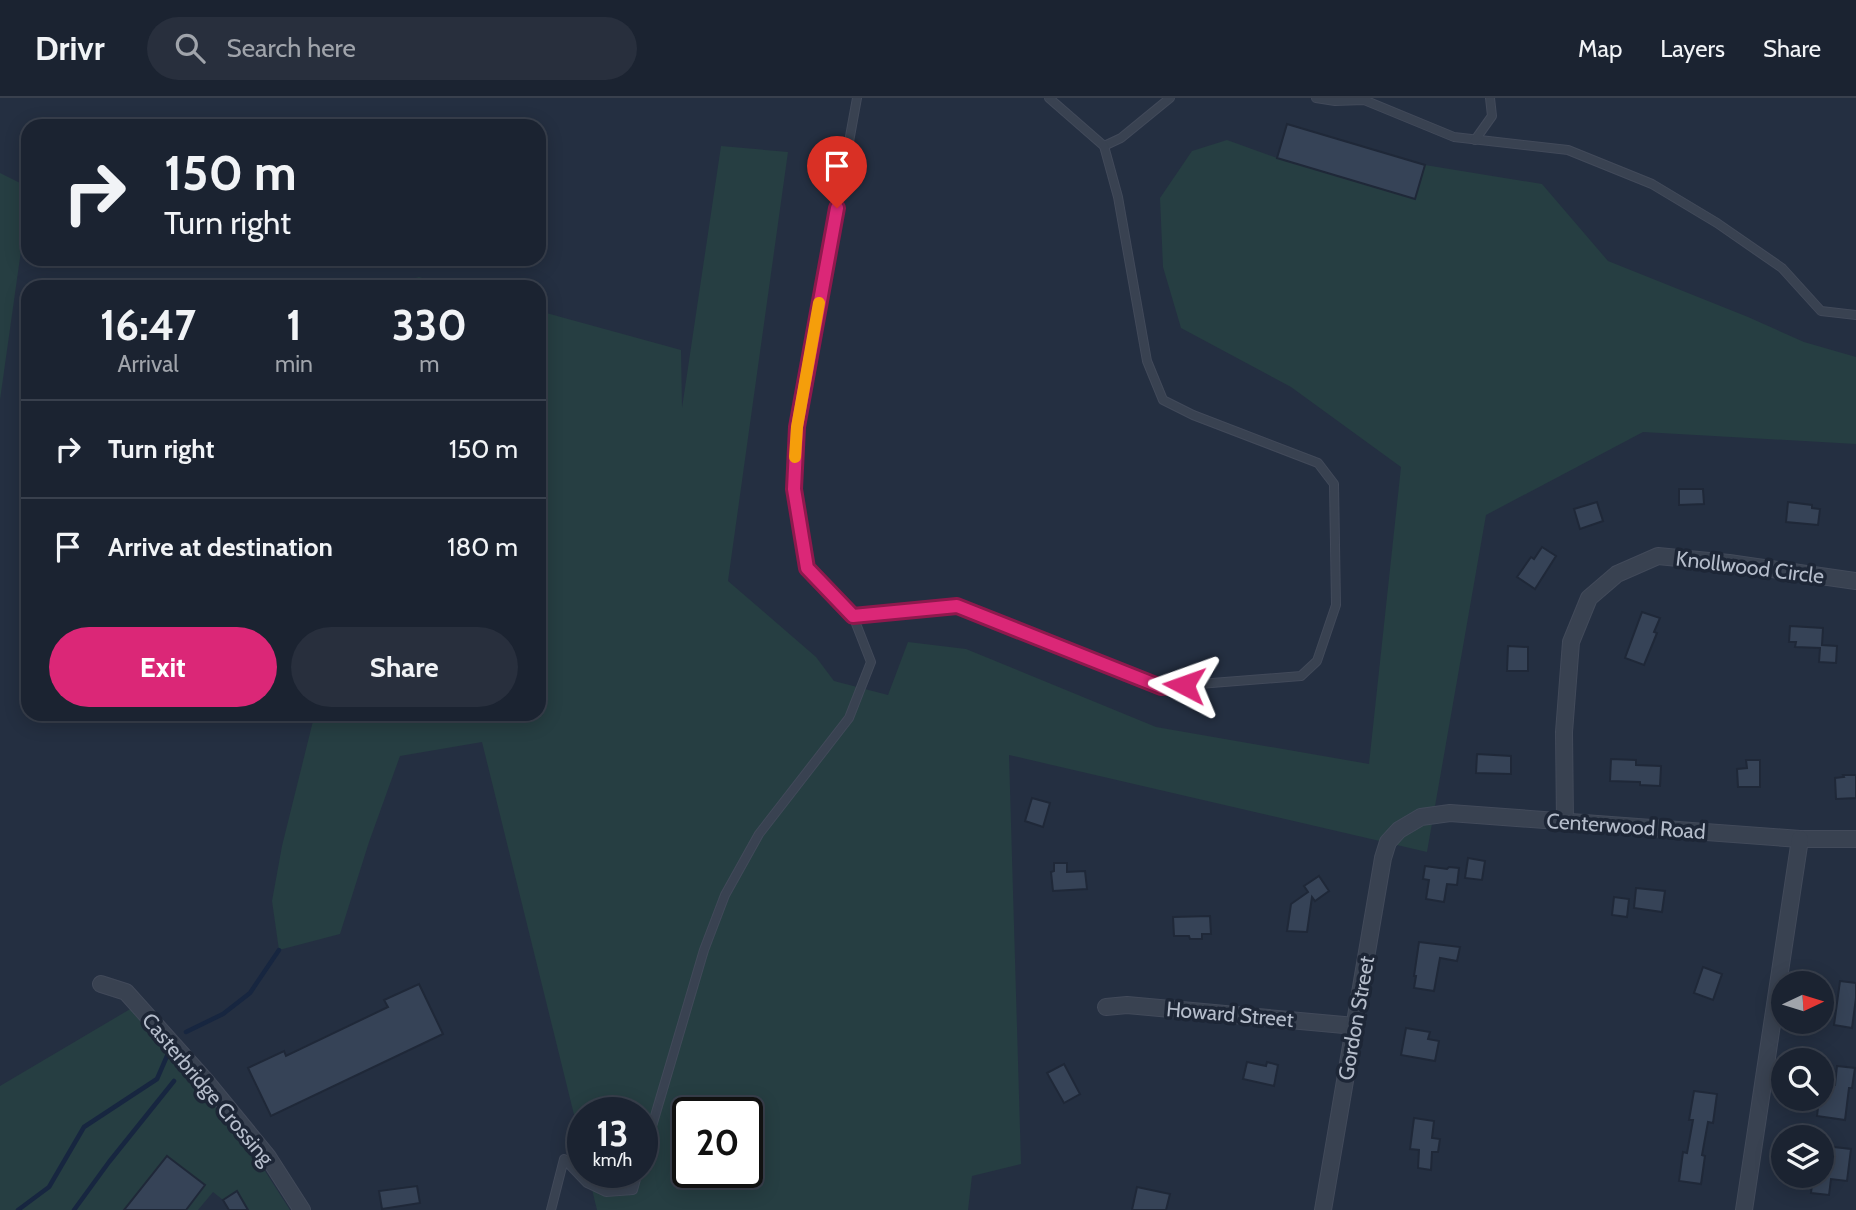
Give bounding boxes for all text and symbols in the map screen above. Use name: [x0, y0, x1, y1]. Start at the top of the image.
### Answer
search box: [147, 17, 637, 80]
text: Drivr: [35, 28, 105, 68]
icon: search: [171, 29, 209, 67]
text: Search here: [227, 32, 356, 64]
text: Map: [1578, 34, 1622, 63]
text: Layers: [1660, 34, 1725, 63]
text: Share: [1763, 34, 1821, 63]
pin: [807, 136, 867, 208]
text: 150 m: [164, 143, 297, 202]
icon: right: [49, 147, 140, 238]
icon: arrive: [818, 147, 856, 185]
text: Turn right: [164, 203, 291, 242]
text: 16:47: [100, 299, 196, 351]
text: 1: [286, 299, 302, 351]
text: 330: [392, 299, 467, 351]
text: Arrival: [117, 350, 179, 378]
text: min: [275, 350, 313, 378]
text: m: [419, 350, 440, 378]
icon: right: [49, 430, 87, 468]
text: Turn right: [108, 433, 214, 465]
text: 150 m: [449, 433, 518, 465]
icon: arrive: [49, 528, 87, 566]
text: Arrive at destination: [108, 531, 333, 563]
text: 180 m: [447, 531, 518, 563]
street label: Knollwood Circle: [1674, 546, 1826, 589]
button: Exit: [49, 627, 277, 707]
button: Share: [291, 627, 518, 707]
position arrow: [1147, 648, 1221, 722]
street label: Centerwood Road: [1546, 808, 1706, 844]
street label: Gordon Street: [1333, 954, 1379, 1082]
north arrow: [1771, 971, 1834, 1034]
map controls: [1771, 971, 1834, 1188]
street label: Howard Street: [1165, 996, 1295, 1032]
street label: Casterbridge Crossing: [137, 1008, 279, 1171]
button: search: [1771, 1048, 1834, 1111]
speed limit sign: 20: [672, 1097, 763, 1188]
text: 13: [597, 1112, 628, 1155]
button: layers: [1771, 1125, 1834, 1188]
text: km/h: [593, 1149, 632, 1171]

